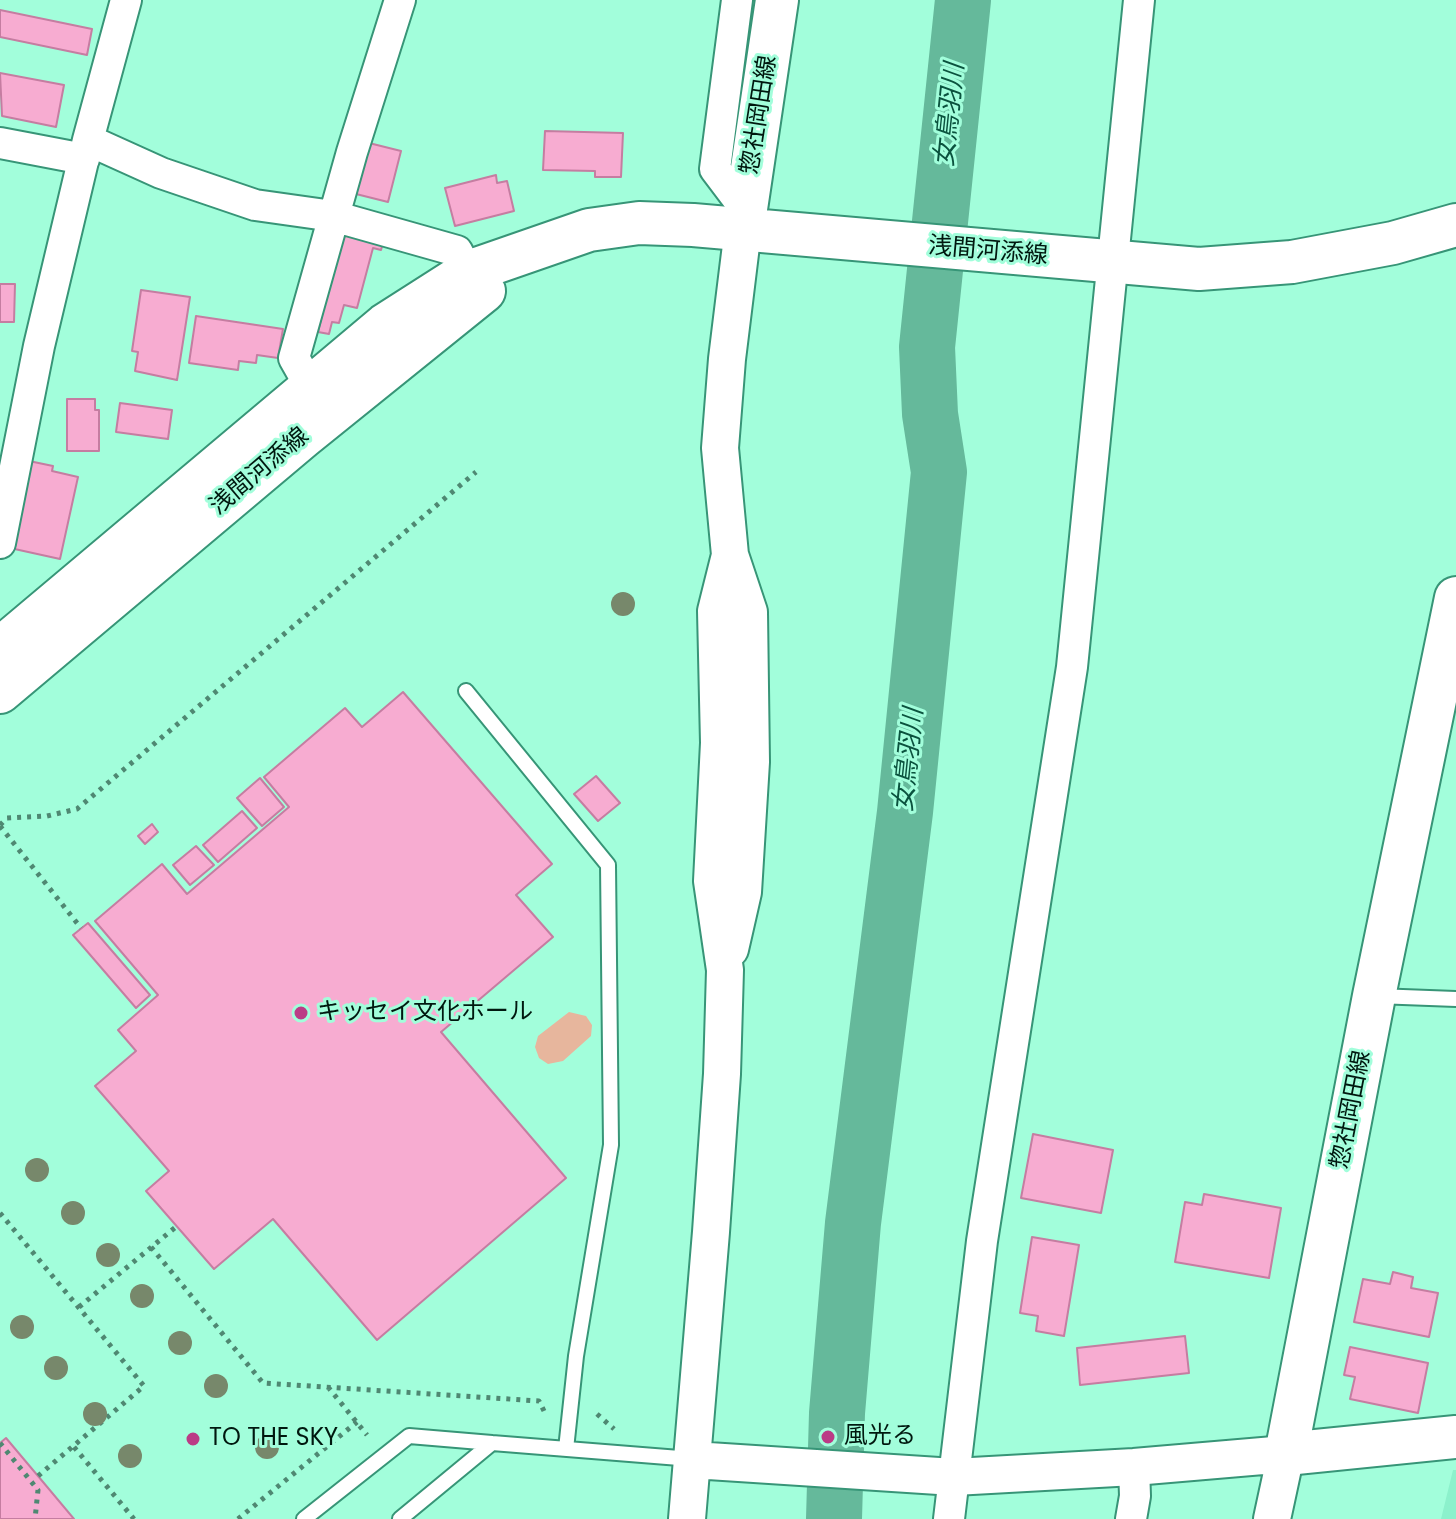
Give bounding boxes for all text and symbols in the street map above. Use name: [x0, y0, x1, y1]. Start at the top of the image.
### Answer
street label: 惣社岡田線: [736, 53, 784, 177]
water label: 女鳥羽川: [930, 62, 972, 168]
street label: 浅間河添線: [927, 232, 1049, 272]
street label: 浅間河添線: [205, 422, 315, 522]
water label: 女鳥羽川: [889, 707, 931, 813]
place label: キッセイ文化ホール: [317, 999, 533, 1027]
marker: キッセイ文化ホール: [292, 1004, 310, 1022]
street label: 惣社岡田線: [1326, 1048, 1378, 1172]
place label: 風光る: [844, 1423, 916, 1451]
place label: TO THE SKY: [209, 1425, 338, 1453]
marker: 風光る: [819, 1428, 837, 1446]
marker: TO THE SKY: [184, 1430, 202, 1448]

